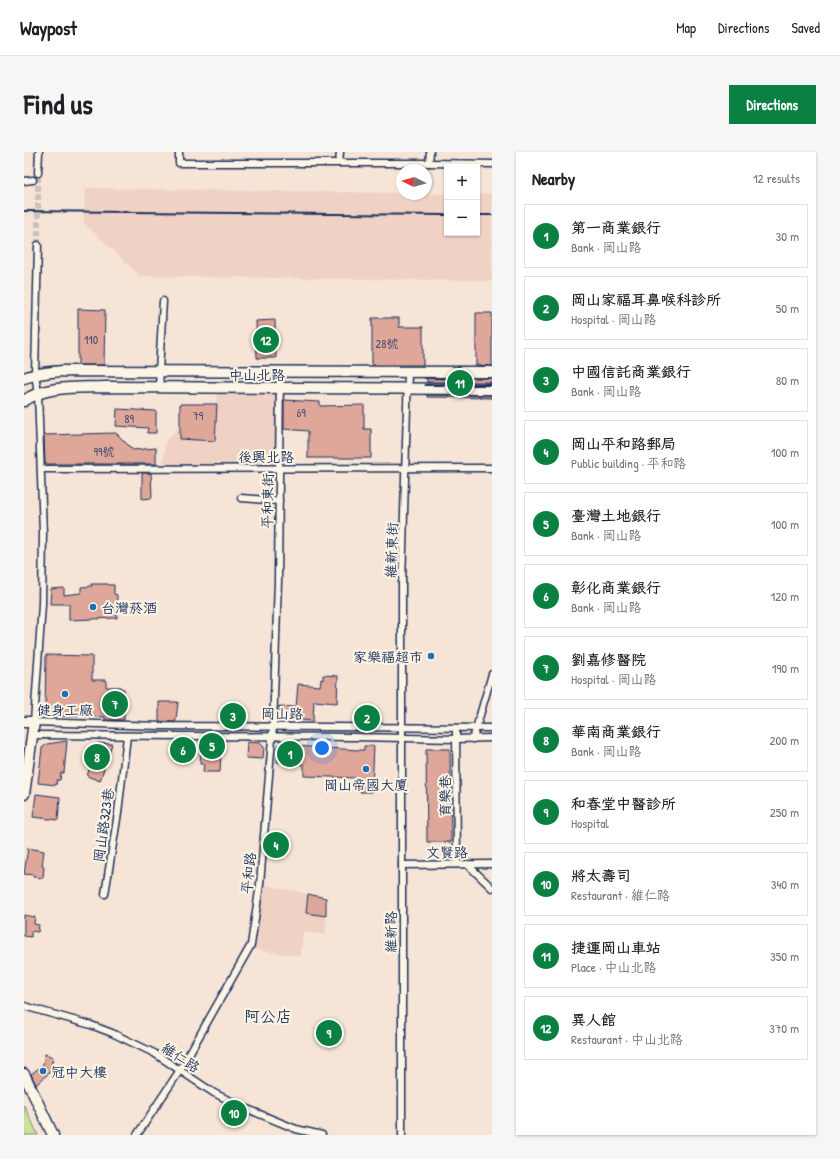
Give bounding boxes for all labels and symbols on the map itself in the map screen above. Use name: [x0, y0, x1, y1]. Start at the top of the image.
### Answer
north arrow: [396, 164, 432, 200]
pin: 12: [253, 325, 279, 355]
house number: 110: [84, 331, 98, 348]
house number: 28號: [376, 335, 398, 352]
street label: 中山北路: [229, 365, 285, 384]
pin: 11: [447, 368, 473, 398]
house number: 69: [296, 404, 306, 421]
house number: 79: [193, 407, 204, 424]
house number: 89: [124, 410, 134, 427]
house number: 99號: [94, 443, 114, 460]
street label: 後興北路: [238, 447, 294, 466]
street label: 平和東街: [257, 473, 277, 529]
street label: 維新東街: [381, 522, 401, 578]
place label: 台灣菸酒: [101, 598, 157, 617]
marker: 台灣菸酒: [88, 602, 98, 612]
place label: 家樂福超市: [353, 647, 423, 666]
marker: 家樂福超市: [426, 651, 436, 661]
marker: 健身工廠: [60, 689, 70, 699]
pin: 7: [102, 689, 128, 719]
place label: 健身工廠: [37, 700, 93, 719]
pin: 3: [220, 701, 246, 731]
street label: 岡山路: [261, 703, 303, 723]
pin: 2: [354, 703, 380, 733]
pin: 5: [199, 731, 225, 761]
pin: 6: [170, 735, 196, 765]
your location: [312, 738, 332, 758]
pin: 1: [277, 739, 303, 769]
pin: 8: [84, 742, 110, 772]
marker: 岡山帝國大廈: [361, 764, 371, 774]
street label: 育樂巷: [435, 774, 454, 817]
place label: 岡山帝國大廈: [324, 775, 408, 794]
street label: 岡山路323巷: [88, 786, 118, 864]
pin: 4: [263, 830, 289, 860]
street label: 文賢路: [426, 842, 468, 862]
street label: 平和路: [236, 851, 260, 895]
street label: 維新路: [381, 911, 400, 953]
district label: 阿公店: [244, 1005, 292, 1027]
pin: 9: [316, 1018, 342, 1048]
street label: 維仁路: [158, 1038, 204, 1076]
place label: 冠中大樓: [51, 1062, 107, 1081]
marker: 冠中大樓: [38, 1066, 48, 1076]
pin: 10: [221, 1098, 247, 1128]

